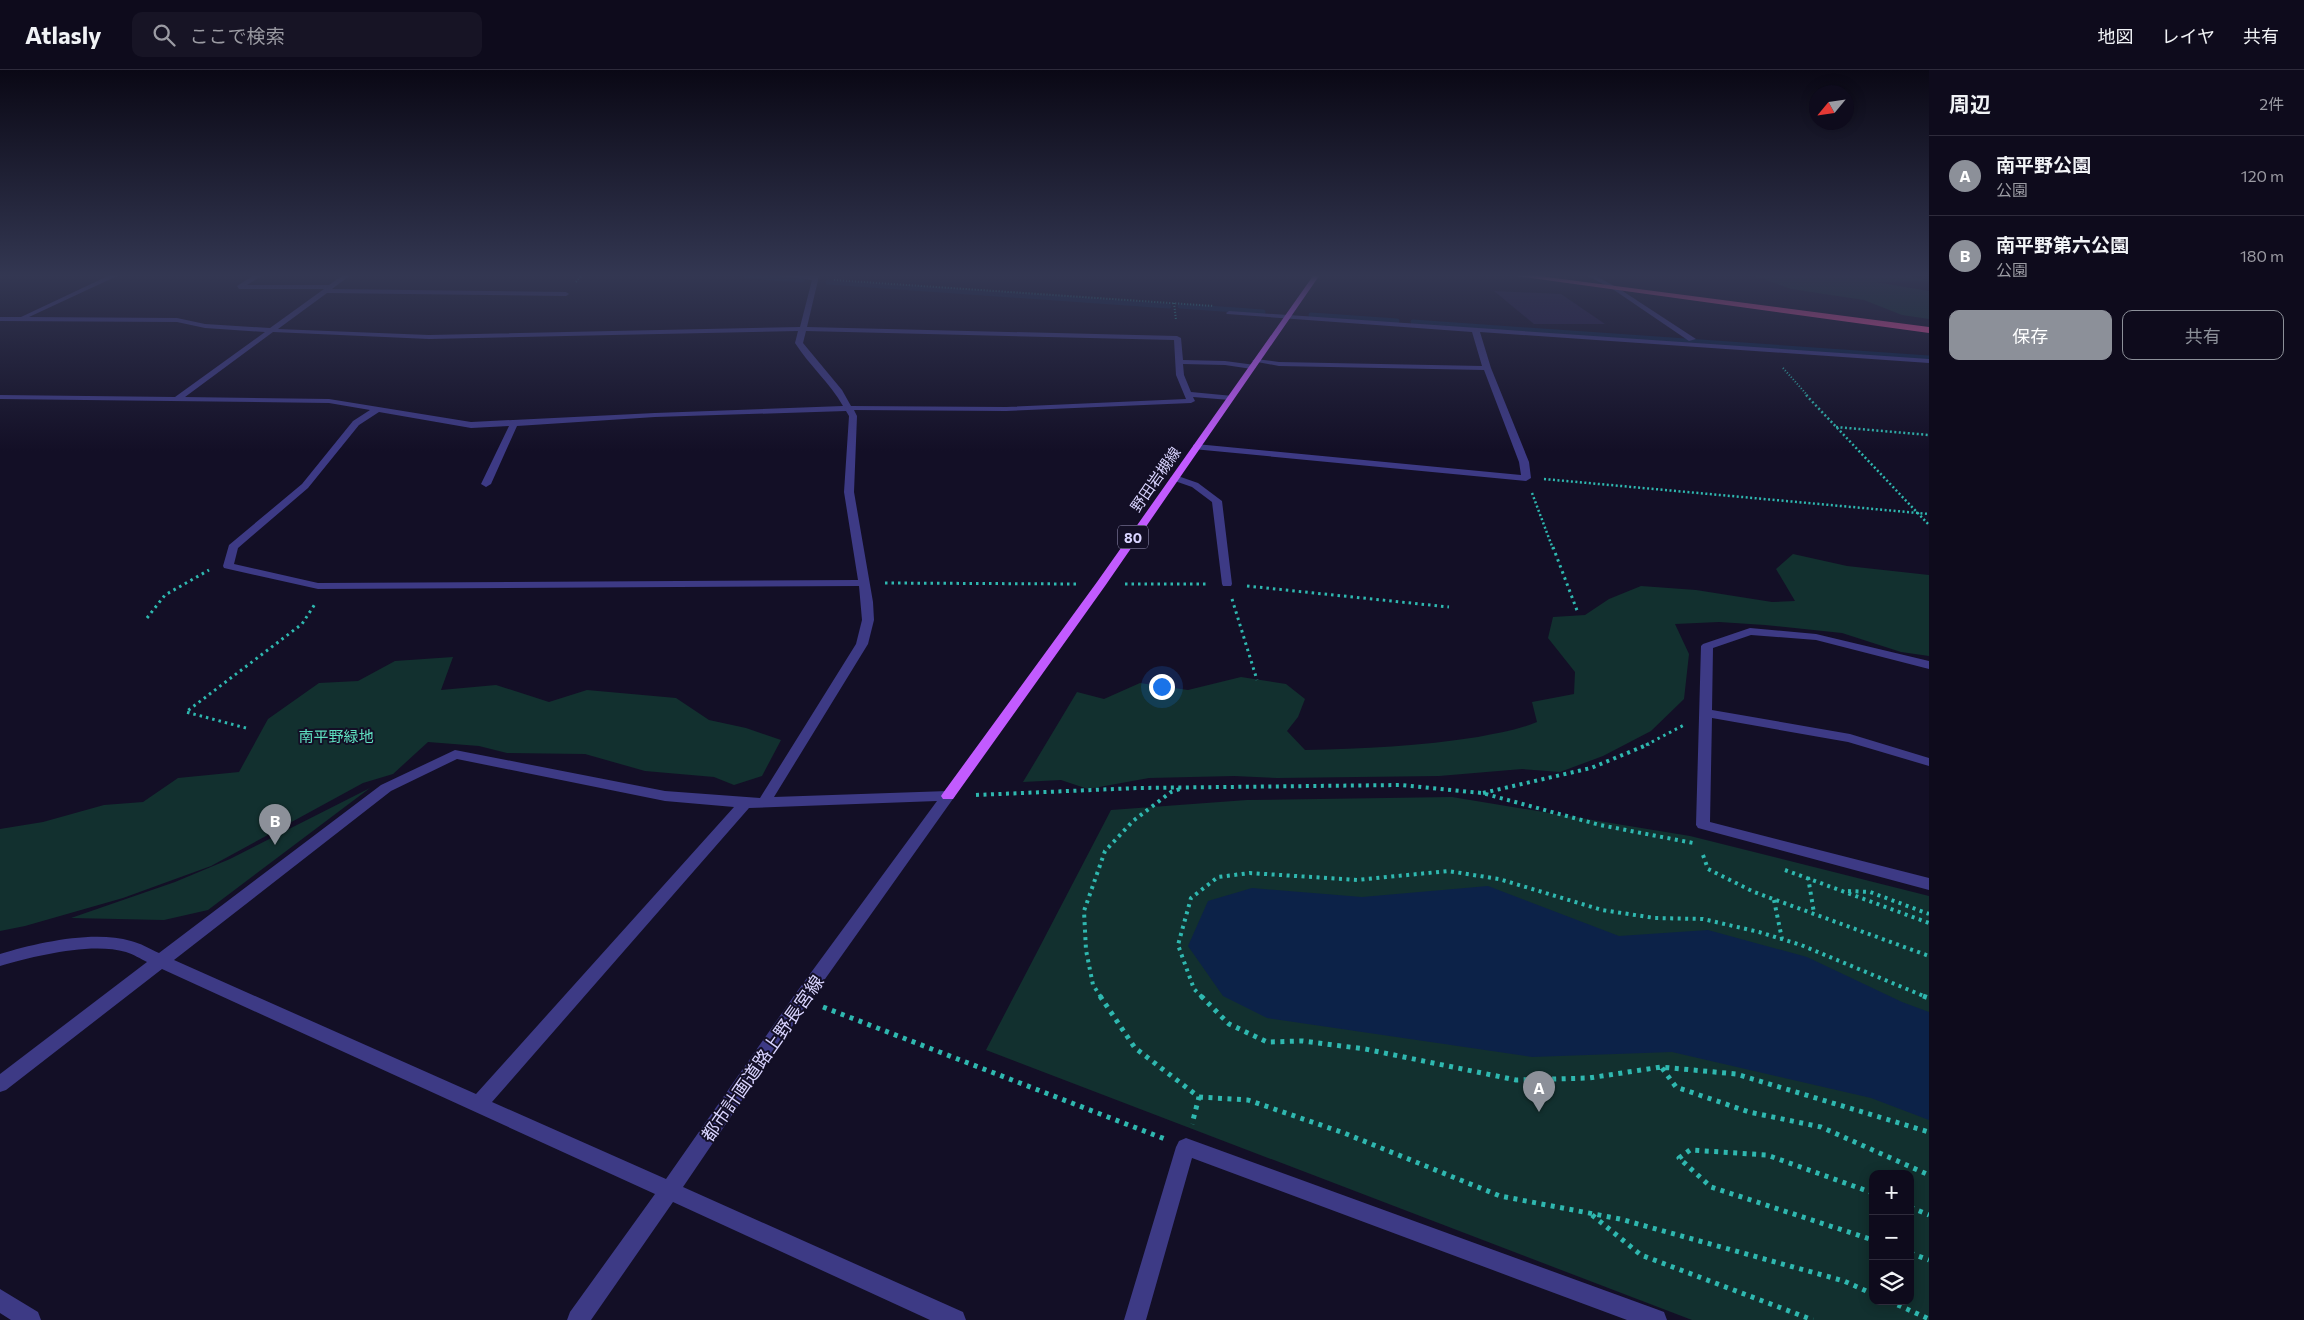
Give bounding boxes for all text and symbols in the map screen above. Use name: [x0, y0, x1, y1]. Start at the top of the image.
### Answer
search box: [132, 12, 482, 57]
text: Atlasly: [25, 20, 102, 49]
icon: search: [150, 21, 178, 49]
text: ここで検索: [190, 24, 285, 47]
text: 地図: [2098, 25, 2134, 47]
text: レイヤ: [2162, 25, 2215, 47]
text: 共有: [2243, 25, 2279, 47]
north arrow: [1809, 85, 1854, 130]
text: 周辺: [1949, 91, 1991, 116]
text: 2件: [2259, 94, 2284, 113]
text: 南平野公園: [1996, 153, 2091, 176]
text: A: [1959, 166, 1971, 185]
text: 120 m: [2241, 166, 2284, 185]
text: 公園: [1996, 180, 2028, 199]
text: 南平野第六公園: [1996, 233, 2129, 256]
text: B: [1960, 246, 1970, 265]
text: 180 m: [2240, 246, 2284, 265]
text: 公園: [1996, 260, 2028, 279]
button: 保存: [1949, 310, 2112, 360]
button: 共有: [2122, 310, 2284, 360]
street label: 野田岩槻線: [1126, 443, 1184, 515]
road number: 80: [1118, 526, 1148, 548]
your location: [1149, 674, 1175, 700]
park label: 南平野緑地: [298, 727, 374, 745]
pin: B: [259, 804, 291, 845]
street label: 都市計画道路上野長宮線: [696, 971, 828, 1145]
pin: A: [1523, 1071, 1555, 1112]
map controls: [1869, 1170, 1914, 1305]
button: +: [1869, 1170, 1914, 1215]
button: −: [1869, 1215, 1914, 1260]
button: layers: [1869, 1260, 1914, 1305]

